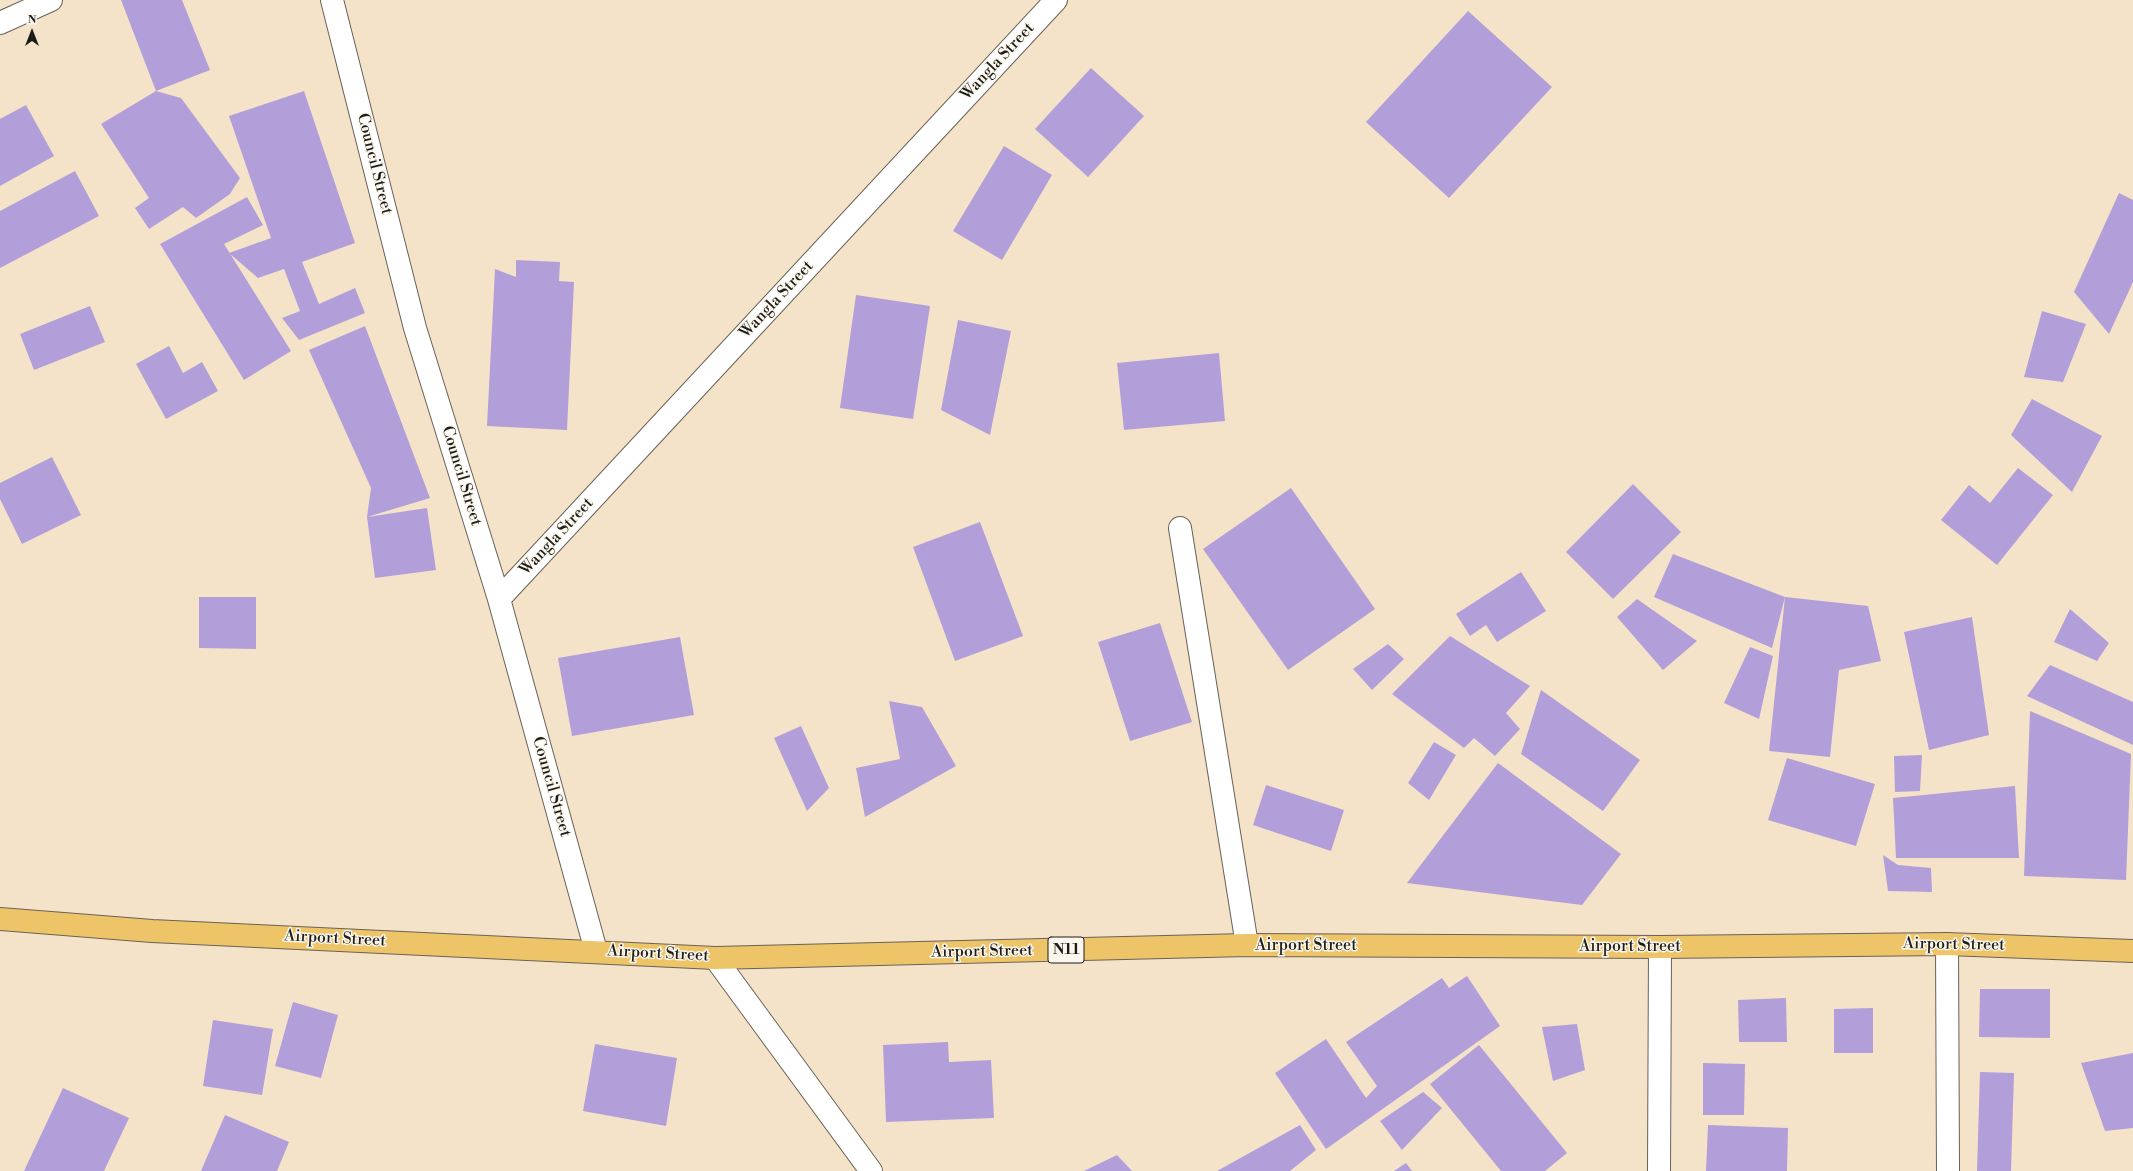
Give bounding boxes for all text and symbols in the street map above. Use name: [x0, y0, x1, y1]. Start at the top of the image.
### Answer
north arrow: [12, 12, 52, 52]
text: N: [28, 13, 36, 27]
street label: Wangla Street: [957, 19, 1039, 105]
street label: Council Street: [352, 111, 396, 217]
street label: Wangla Street: [736, 257, 818, 343]
street label: Council Street: [437, 424, 485, 528]
street label: Wangla Street: [516, 494, 598, 580]
street label: Council Street: [528, 735, 574, 839]
street label: Airport Street: [284, 927, 386, 951]
street label: Airport Street: [1903, 935, 2005, 955]
street label: Airport Street: [1255, 936, 1357, 956]
road number: N11: [1048, 937, 1084, 963]
street label: Airport Street: [1579, 937, 1681, 957]
street label: Airport Street: [607, 942, 709, 966]
street label: Airport Street: [931, 942, 1033, 962]

